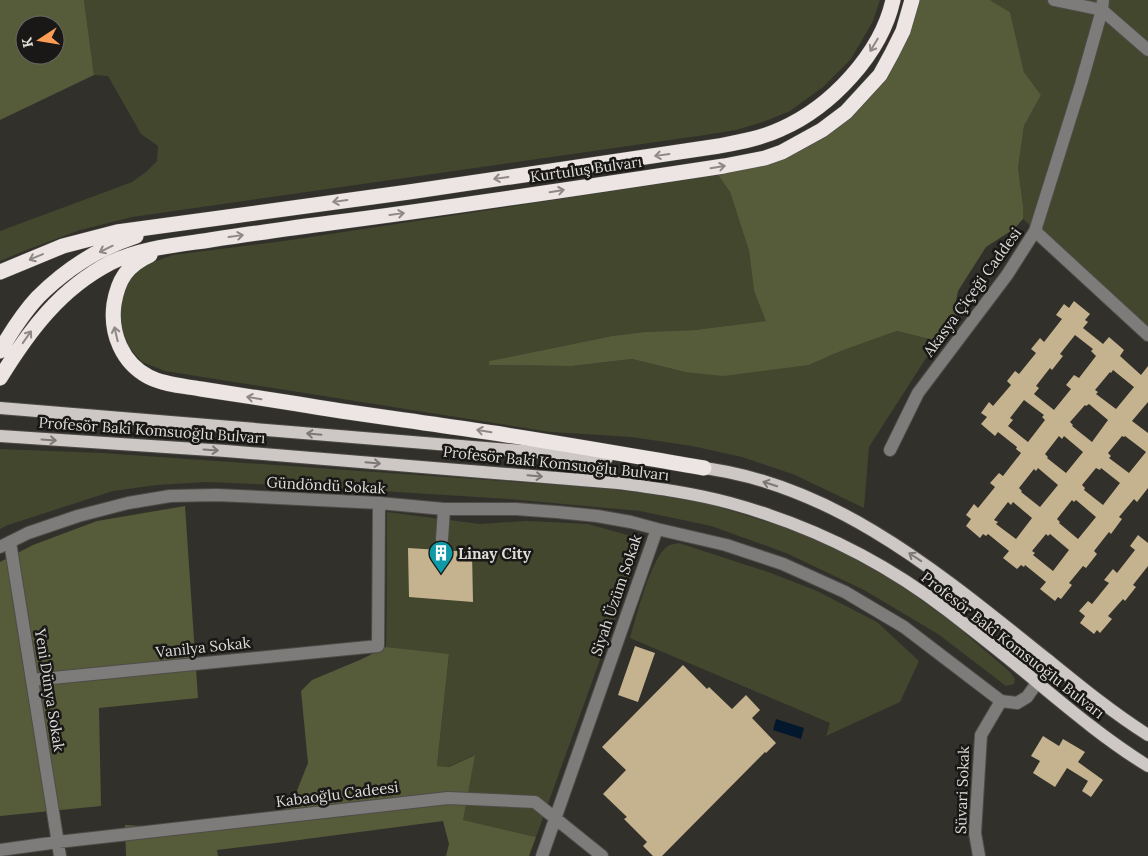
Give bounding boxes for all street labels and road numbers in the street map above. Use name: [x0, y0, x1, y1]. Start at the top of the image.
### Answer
street label: Kurtuluş Bulvarı: [529, 152, 643, 186]
street label: Akasya Çiçeği Caddesi: [918, 224, 1025, 361]
street label: Profesör Baki Komsuoğlu Bulvarı: [38, 413, 266, 447]
street label: Profesör Baki Komsuoğlu Bulvarı: [442, 442, 670, 484]
street label: Gündöndü Sokak: [266, 472, 386, 498]
street label: Siyah Üzüm Sokak: [586, 532, 646, 658]
street label: Profesör Baki Komsuoğlu Bulvarı: [918, 568, 1108, 722]
street label: Yeni Dünya Sokak: [31, 626, 69, 753]
street label: Vanilya Sokak: [154, 633, 251, 662]
street label: Süvari Sokak: [951, 746, 973, 834]
street label: Kabaoğlu Cadeesi: [275, 777, 399, 811]

